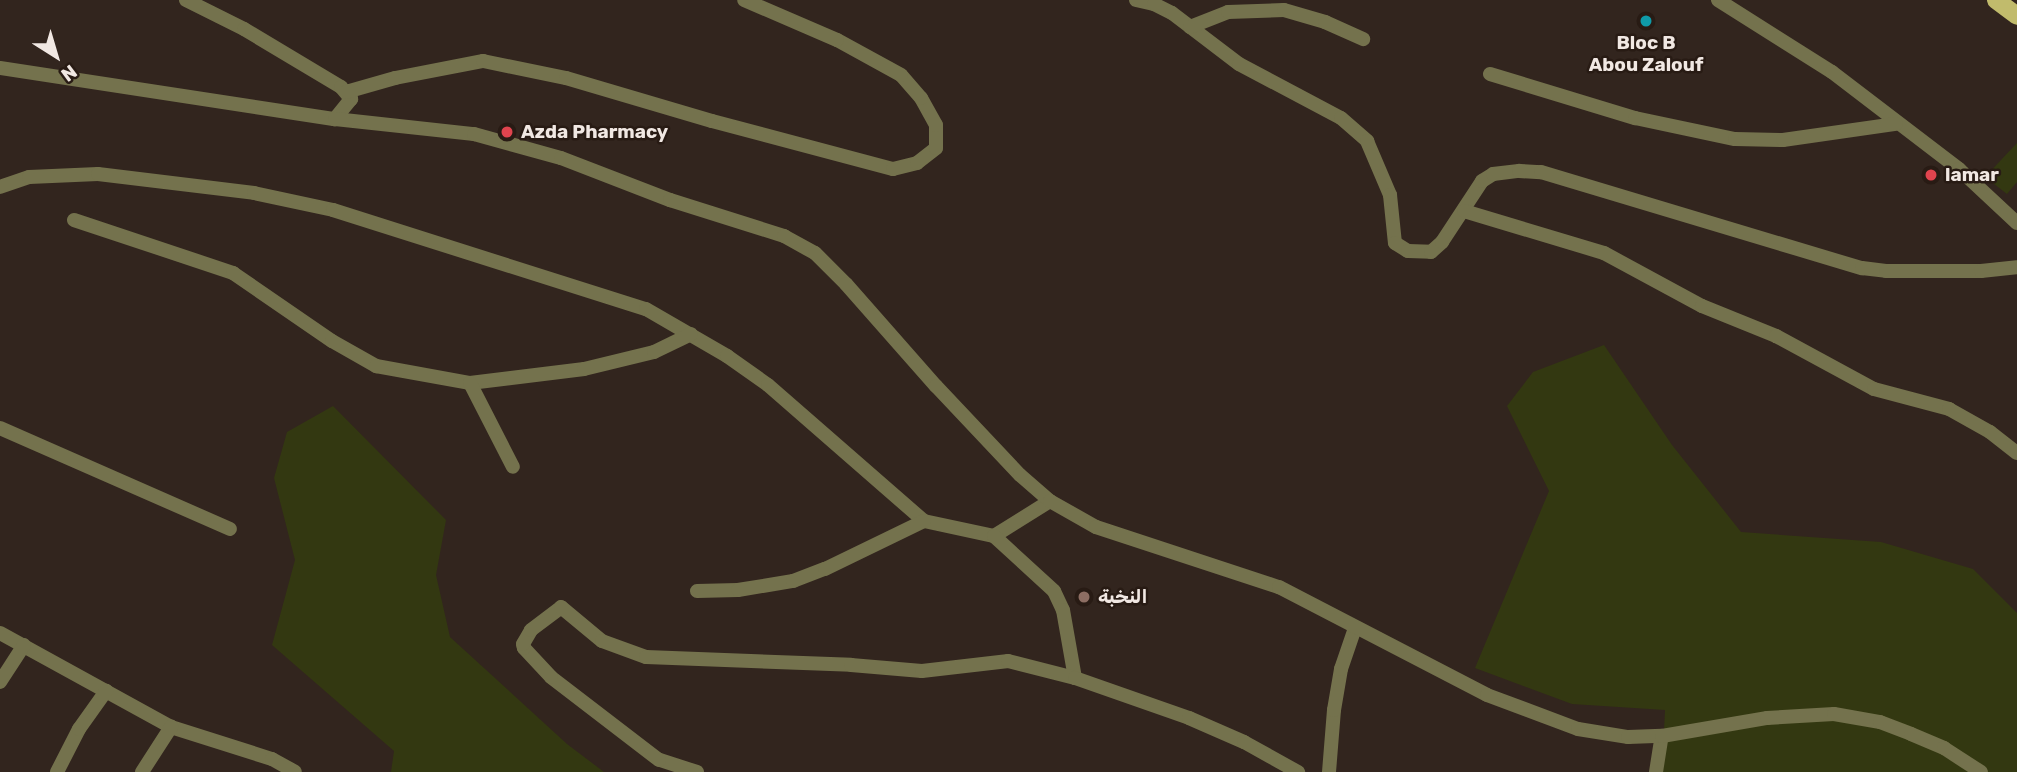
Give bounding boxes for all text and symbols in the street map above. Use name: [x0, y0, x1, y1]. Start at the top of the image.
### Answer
marker: Bloc B Abou Zalouf: [1638, 13, 1654, 29]
north arrow: [21, 21, 91, 91]
place label: Bloc B Abou Zalouf: [1589, 32, 1703, 76]
text: N: [57, 60, 81, 86]
place label: Azda Pharmacy: [521, 121, 668, 143]
marker: Azda Pharmacy: [499, 124, 515, 140]
place label: lamar: [1945, 164, 1999, 186]
marker: lamar: [1923, 167, 1939, 183]
place label: النخبة: [1098, 586, 1147, 608]
marker: النخبة: [1076, 589, 1092, 605]

